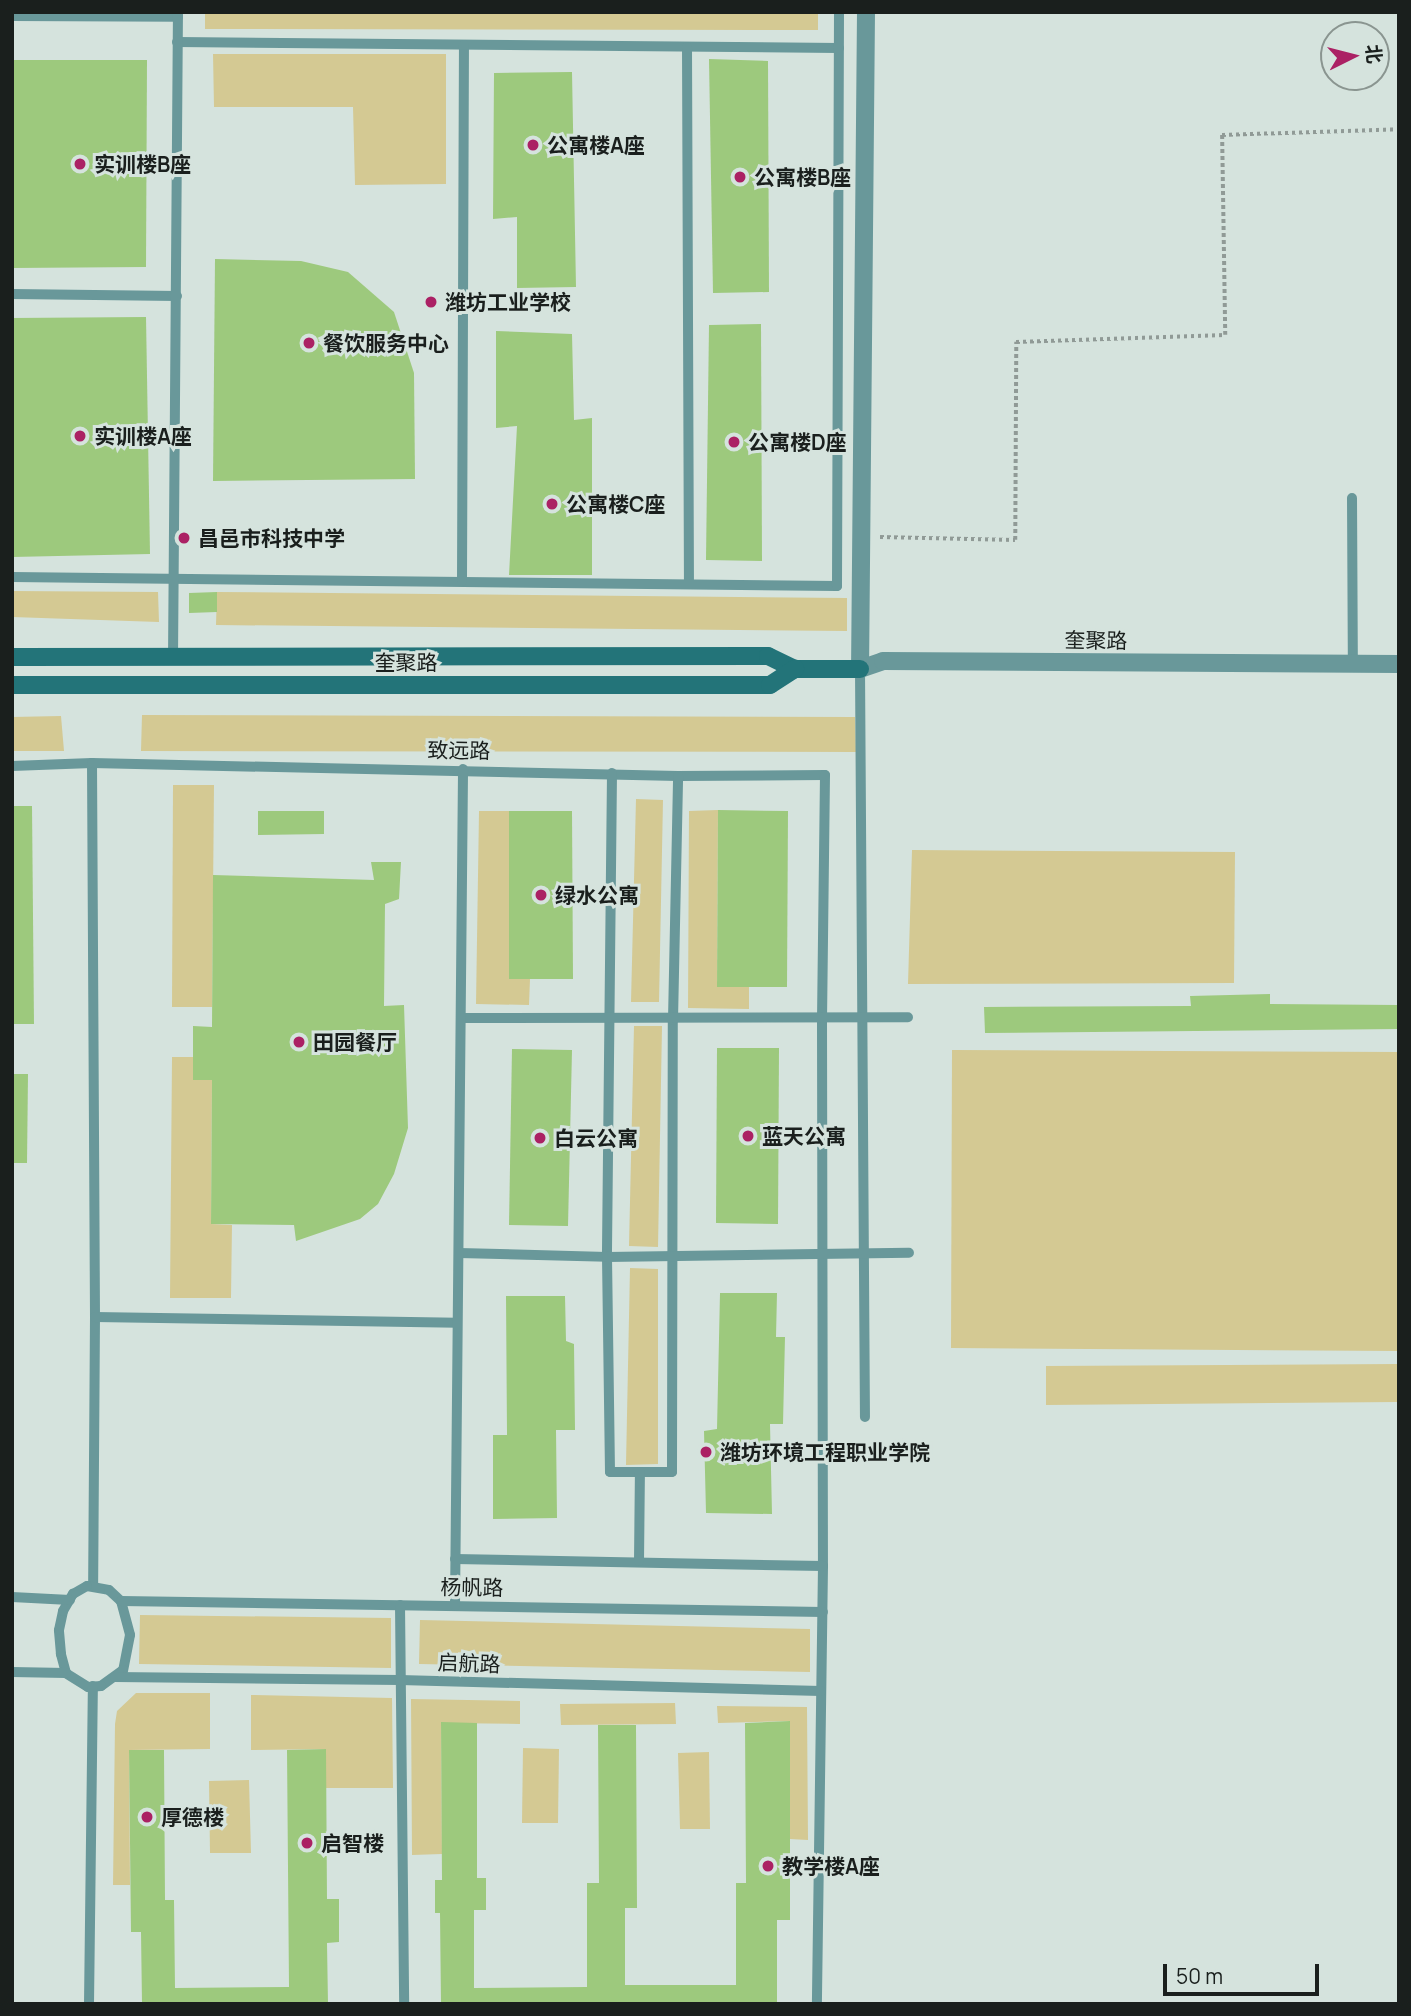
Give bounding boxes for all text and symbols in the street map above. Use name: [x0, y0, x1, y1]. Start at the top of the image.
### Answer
north arrow: [1320, 21, 1390, 91]
text: 北: [1360, 43, 1388, 65]
place label: 公寓楼A座: [547, 132, 645, 158]
marker: 公寓楼A座: [525, 137, 541, 153]
place label: 实训楼B座: [94, 151, 191, 177]
marker: 实训楼B座: [72, 156, 88, 172]
place label: 公寓楼B座: [754, 164, 851, 190]
marker: 公寓楼B座: [732, 169, 748, 185]
place label: 潍坊工业学校: [445, 289, 571, 315]
marker: 潍坊工业学校: [423, 294, 439, 310]
place label: 餐饮服务中心: [323, 330, 449, 356]
marker: 餐饮服务中心: [301, 335, 317, 351]
place label: 实训楼A座: [94, 423, 192, 449]
marker: 实训楼A座: [72, 428, 88, 444]
place label: 公寓楼D座: [748, 429, 847, 455]
marker: 公寓楼D座: [726, 434, 742, 450]
place label: 公寓楼C座: [566, 491, 666, 517]
marker: 公寓楼C座: [544, 496, 560, 512]
place label: 昌邑市科技中学: [198, 525, 345, 551]
marker: 昌邑市科技中学: [176, 530, 192, 546]
street label: 奎聚路: [1064, 627, 1128, 653]
street label: 奎聚路: [375, 649, 437, 675]
street label: 致远路: [427, 737, 491, 763]
place label: 绿水公寓: [555, 882, 639, 908]
marker: 绿水公寓: [533, 887, 549, 903]
place label: 田园餐厅: [313, 1029, 397, 1055]
marker: 田园餐厅: [291, 1034, 307, 1050]
place label: 蓝天公寓: [762, 1123, 846, 1149]
place label: 白云公寓: [554, 1125, 638, 1151]
marker: 蓝天公寓: [740, 1128, 756, 1144]
marker: 白云公寓: [532, 1130, 548, 1146]
place label: 潍坊环境工程职业学院: [720, 1439, 930, 1465]
marker: 潍坊环境工程职业学院: [698, 1444, 714, 1460]
street label: 杨帆路: [440, 1574, 504, 1600]
street label: 启航路: [437, 1649, 501, 1677]
place label: 厚德楼: [161, 1804, 224, 1830]
marker: 厚德楼: [139, 1809, 155, 1825]
place label: 启智楼: [321, 1830, 384, 1856]
marker: 启智楼: [299, 1835, 315, 1851]
place label: 教学楼A座: [782, 1853, 880, 1879]
marker: 教学楼A座: [760, 1858, 776, 1874]
scale bar: [1166, 1950, 1322, 1994]
text: 50 m: [1176, 1962, 1223, 1990]

